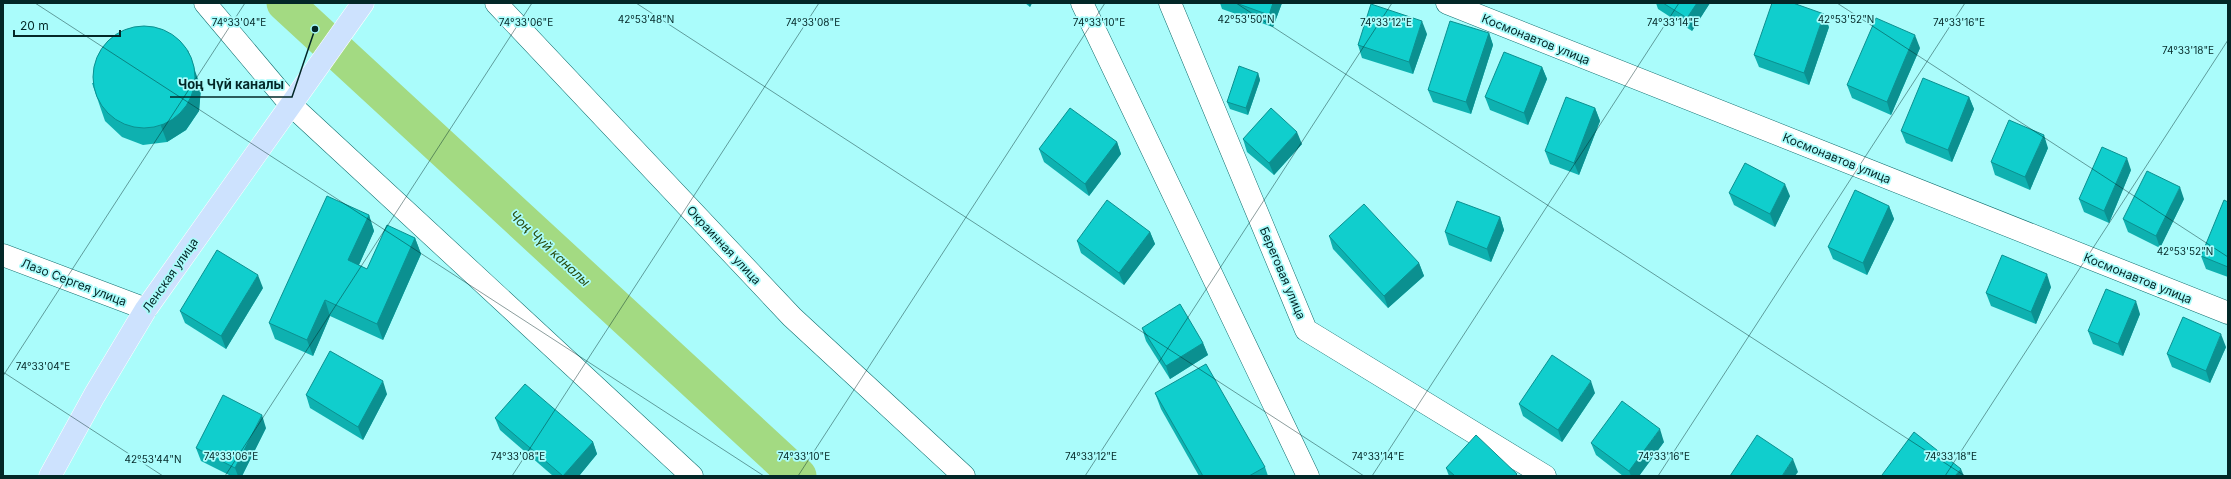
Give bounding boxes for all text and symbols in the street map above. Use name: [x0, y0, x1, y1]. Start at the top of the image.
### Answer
street label: Космонавтов улица: [1480, 10, 1592, 68]
scale bar: [14, 12, 120, 38]
text: 42°53'48"N: [618, 13, 674, 25]
text: 42°53'50"N: [1218, 13, 1274, 25]
text: 42°53'52"N: [1818, 13, 1874, 25]
text: 74°33'04"E: [212, 16, 266, 28]
text: 74°33'06"E: [499, 16, 553, 28]
text: 74°33'08"E: [786, 16, 840, 28]
text: 74°33'10"E: [1073, 16, 1125, 28]
text: 74°33'12"E: [1360, 16, 1412, 28]
text: 74°33'14"E: [1647, 16, 1699, 28]
text: 74°33'16"E: [1933, 16, 1985, 28]
text: 20 m: [20, 18, 49, 33]
text: 74°33'18"E: [2162, 44, 2214, 56]
callout: Чоң Чүй каналы: [170, 72, 292, 97]
text: Чоң Чүй каналы: [178, 76, 284, 92]
street label: Космонавтов улица: [1781, 129, 1893, 187]
street label: Окраинная улица: [684, 203, 764, 287]
water label: Чоң Чүй каналы: [506, 207, 594, 290]
street label: Береговая улица: [1257, 225, 1309, 321]
street label: Ленская улица: [139, 235, 201, 315]
text: 42°53'52"N: [2157, 245, 2213, 257]
street label: Космонавтов улица: [2082, 249, 2194, 307]
street label: Лазо Сергея улица: [19, 255, 129, 309]
text: 74°33'04"E: [16, 360, 70, 372]
text: 74°33'06"E: [204, 450, 258, 462]
text: 74°33'08"E: [491, 450, 545, 462]
text: 74°33'10"E: [778, 450, 830, 462]
text: 74°33'12"E: [1065, 450, 1117, 462]
text: 74°33'14"E: [1352, 450, 1404, 462]
text: 74°33'16"E: [1638, 450, 1690, 462]
text: 74°33'18"E: [1925, 450, 1977, 462]
text: 42°53'44"N: [125, 453, 181, 465]

